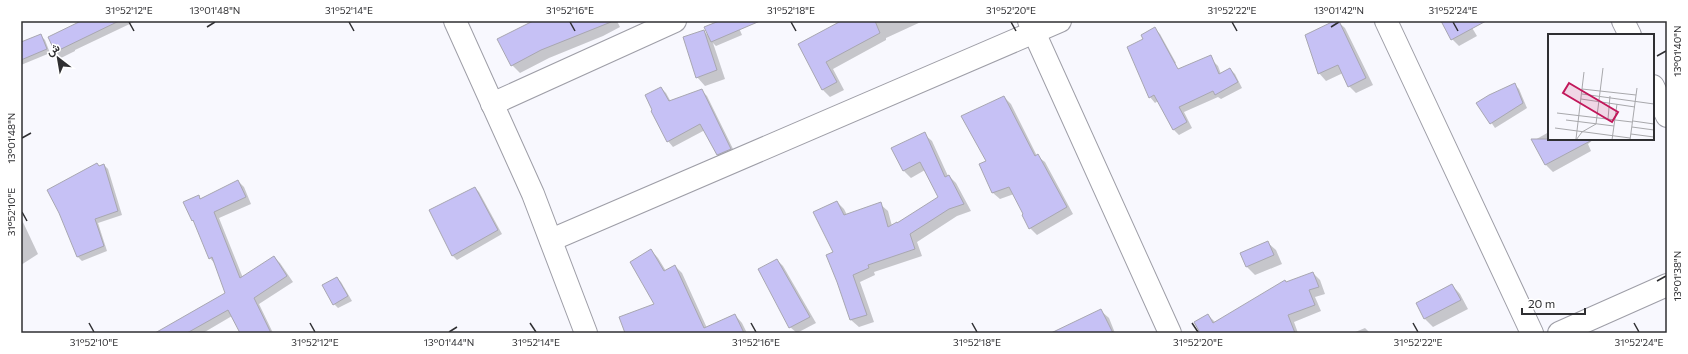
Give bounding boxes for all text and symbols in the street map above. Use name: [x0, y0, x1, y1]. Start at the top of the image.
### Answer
text: 31°52'12"E: [105, 4, 153, 16]
text: 13°01'48"N: [190, 4, 240, 16]
text: 31°52'14"E: [325, 4, 373, 16]
text: 31°52'16"E: [546, 4, 594, 16]
text: 31°52'18"E: [767, 4, 815, 16]
text: 31°52'20"E: [986, 4, 1036, 16]
text: 31°52'22"E: [1208, 4, 1256, 16]
text: 13°01'42"N: [1314, 4, 1364, 16]
text: 31°52'24"E: [1428, 4, 1478, 16]
text: 13°01'40"N: [1671, 25, 1683, 77]
inset map: [1548, 34, 1654, 140]
north arrow: [38, 38, 78, 78]
text: ش: [44, 40, 62, 59]
text: 13°01'48"N: [5, 113, 17, 163]
text: 31°52'10"E: [5, 188, 17, 236]
text: 13°01'38"N: [1671, 251, 1683, 301]
scale bar: [1522, 290, 1585, 316]
text: 20 m: [1528, 296, 1555, 310]
text: 31°52'10"E: [70, 336, 118, 348]
text: 31°52'12"E: [291, 336, 339, 348]
text: 13°01'44"N: [424, 336, 474, 348]
text: 31°52'14"E: [512, 336, 560, 348]
text: 31°52'16"E: [732, 336, 780, 348]
text: 31°52'18"E: [953, 336, 1001, 348]
text: 31°52'20"E: [1173, 336, 1223, 348]
text: 31°52'22"E: [1394, 336, 1442, 348]
text: 31°52'24"E: [1614, 336, 1664, 348]

